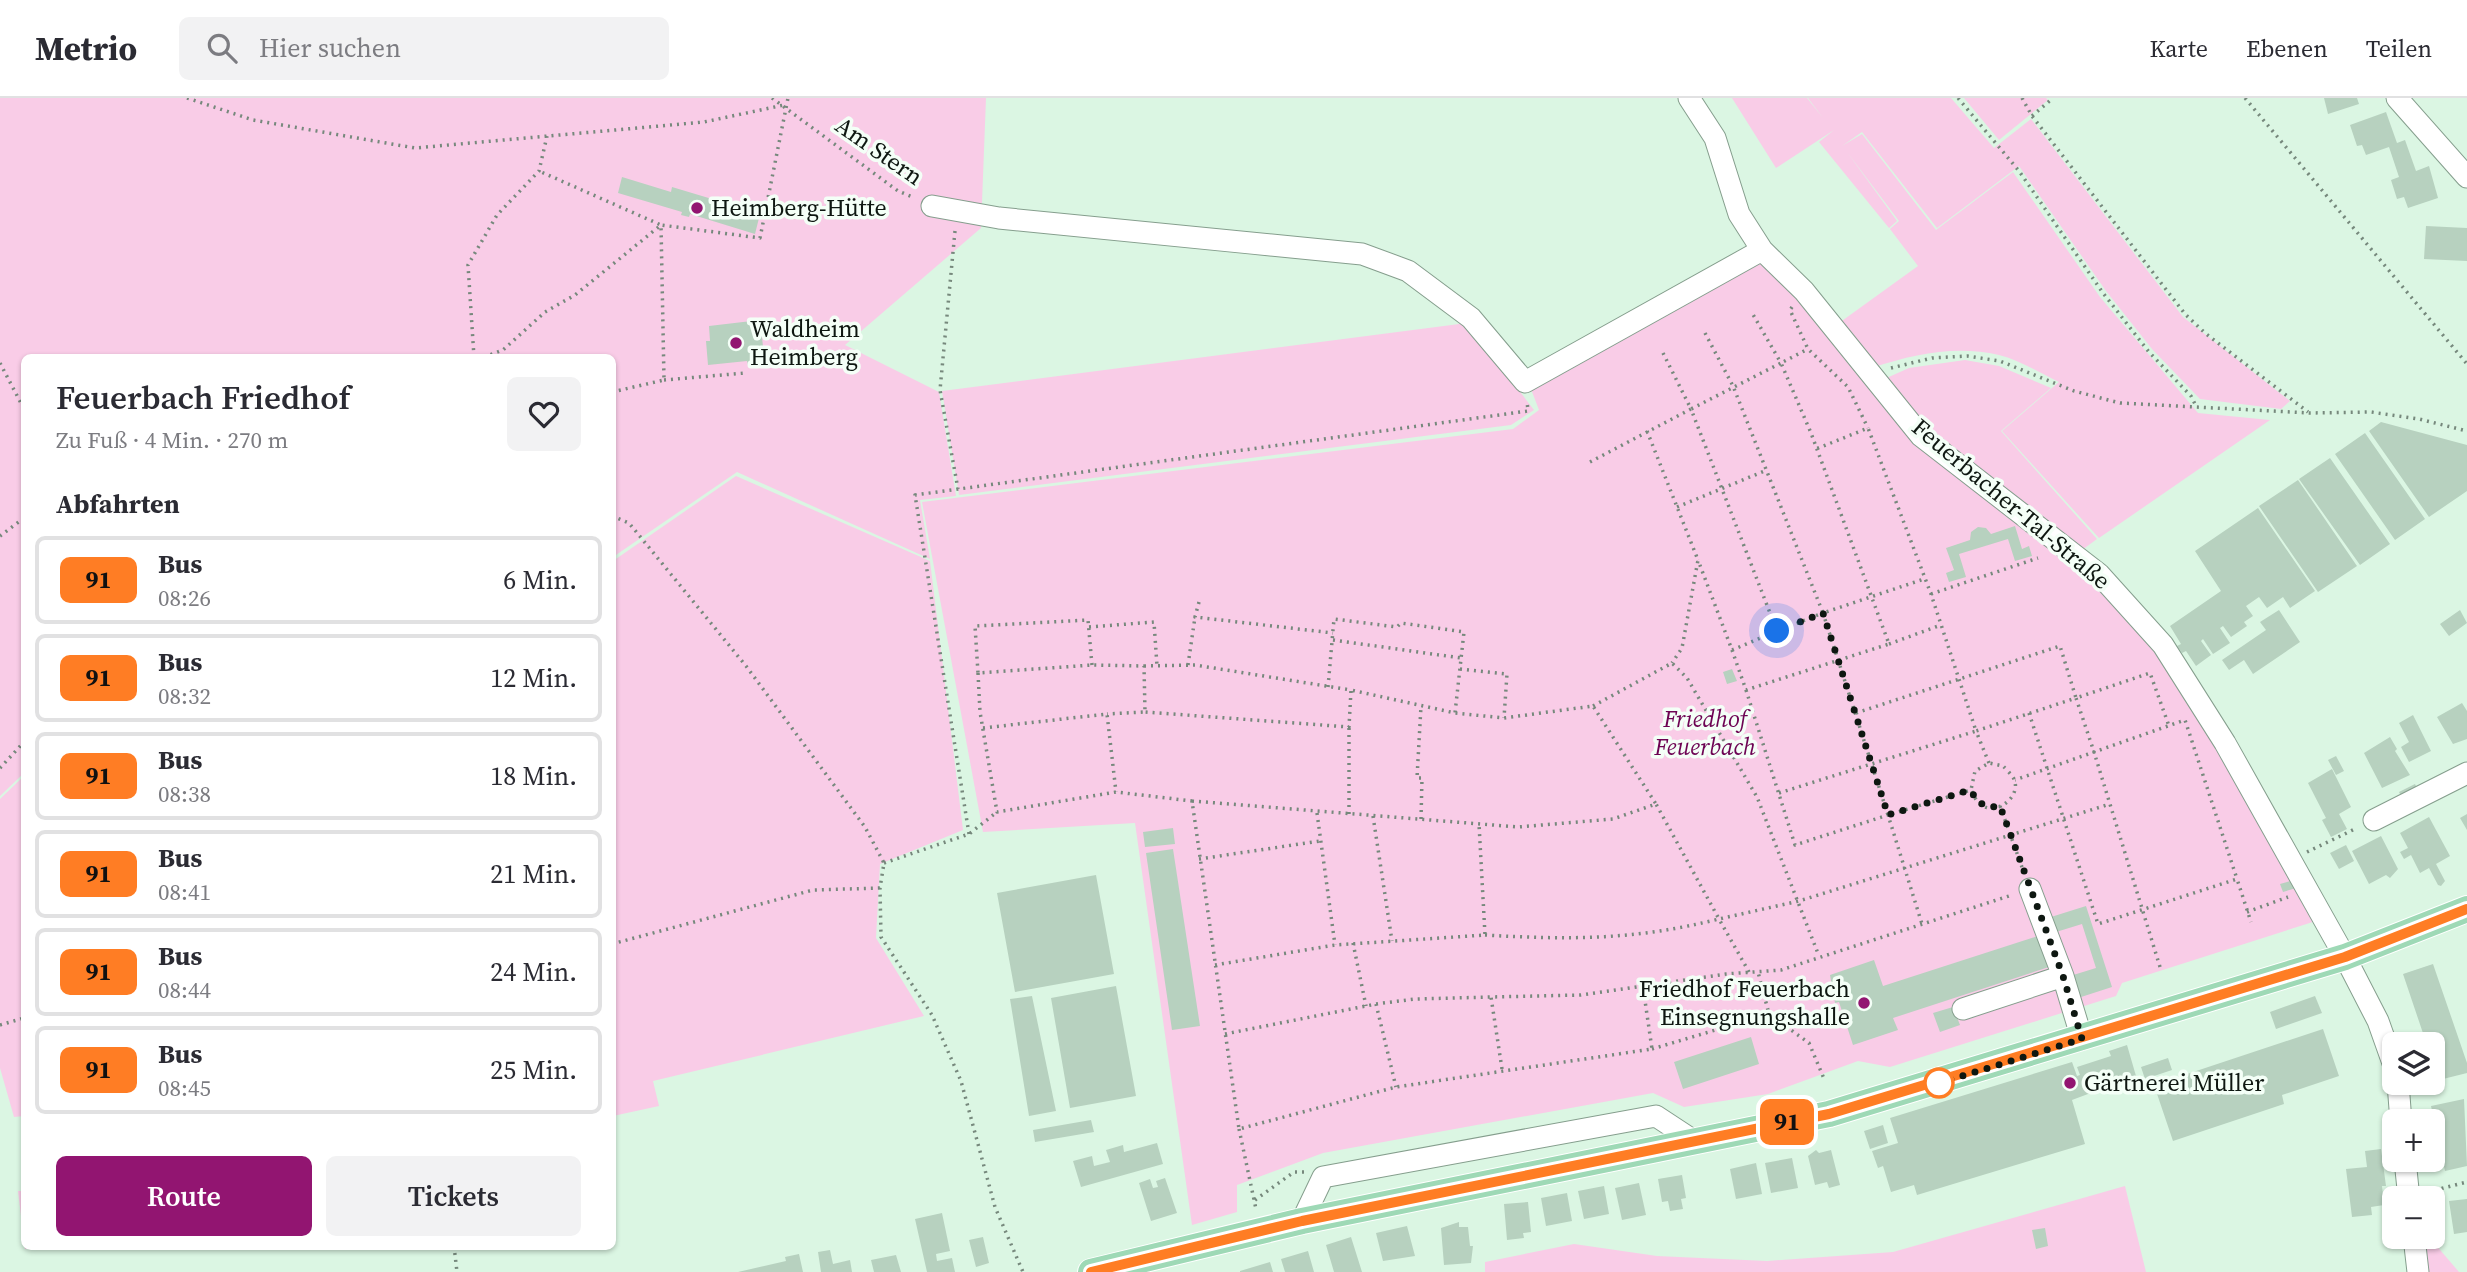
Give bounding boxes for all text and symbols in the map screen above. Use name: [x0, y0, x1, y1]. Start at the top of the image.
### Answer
search box: [179, 17, 669, 80]
text: Metrio: [35, 26, 137, 71]
icon: search: [203, 29, 241, 67]
text: Hier suchen: [259, 30, 401, 66]
text: Karte: [2149, 32, 2208, 65]
text: Ebenen: [2246, 32, 2328, 65]
text: Teilen: [2366, 32, 2432, 65]
street label: Am Stern: [829, 108, 930, 193]
place label: Heimberg-Hütte: [711, 191, 887, 224]
marker: Heimberg-Hütte: [689, 200, 705, 216]
place label: Waldheim Heimberg: [750, 312, 860, 373]
marker: Waldheim Heimberg: [728, 335, 744, 351]
text: Feuerbach Friedhof: [56, 375, 350, 420]
button: heart: [507, 377, 581, 451]
street label: Feuerbacher-Tal-Straße: [1905, 411, 2118, 597]
text: Zu Fuß · 4 Min. · 270 m: [56, 424, 288, 456]
text: Abfahrten: [56, 486, 180, 522]
text: Bus: [158, 546, 202, 582]
text: 6 Min.: [503, 562, 577, 598]
text: 91: [85, 563, 112, 596]
text: 08:26: [158, 582, 211, 614]
your location: [1759, 613, 1794, 648]
text: Bus: [158, 644, 202, 680]
text: 12 Min.: [490, 660, 577, 696]
text: 91: [85, 661, 112, 694]
text: 08:32: [158, 680, 211, 712]
park label: Friedhof Feuerbach: [1653, 702, 1756, 763]
text: Bus: [158, 742, 202, 778]
text: 18 Min.: [490, 758, 577, 794]
text: 91: [85, 759, 112, 792]
text: 08:38: [158, 778, 211, 810]
text: Bus: [158, 840, 202, 876]
text: 21 Min.: [490, 856, 577, 892]
text: 91: [85, 857, 112, 890]
text: 08:41: [158, 876, 211, 908]
text: Bus: [158, 938, 202, 974]
text: 24 Min.: [490, 954, 577, 990]
text: 91: [85, 955, 112, 988]
place label: Friedhof Feuerbach Einsegnungshalle: [1639, 972, 1850, 1033]
text: 08:44: [158, 974, 211, 1006]
marker: Friedhof Feuerbach Einsegnungshalle: [1856, 995, 1872, 1011]
map controls: [2382, 1032, 2445, 1249]
button: layers: [2382, 1032, 2445, 1095]
text: Bus: [158, 1036, 202, 1072]
text: 25 Min.: [490, 1052, 577, 1088]
text: 91: [85, 1053, 112, 1086]
place label: Gärtnerei Müller: [2084, 1066, 2264, 1099]
unlabelled marker: [1924, 1068, 1954, 1098]
text: 08:45: [158, 1072, 211, 1104]
marker: Gärtnerei Müller: [2062, 1075, 2078, 1091]
line badge: 91: [1756, 1099, 1818, 1145]
text: 91: [1774, 1105, 1800, 1138]
button: +: [2382, 1109, 2445, 1172]
button: Route: [56, 1156, 312, 1236]
button: Tickets: [326, 1156, 581, 1236]
button: −: [2382, 1186, 2445, 1249]

